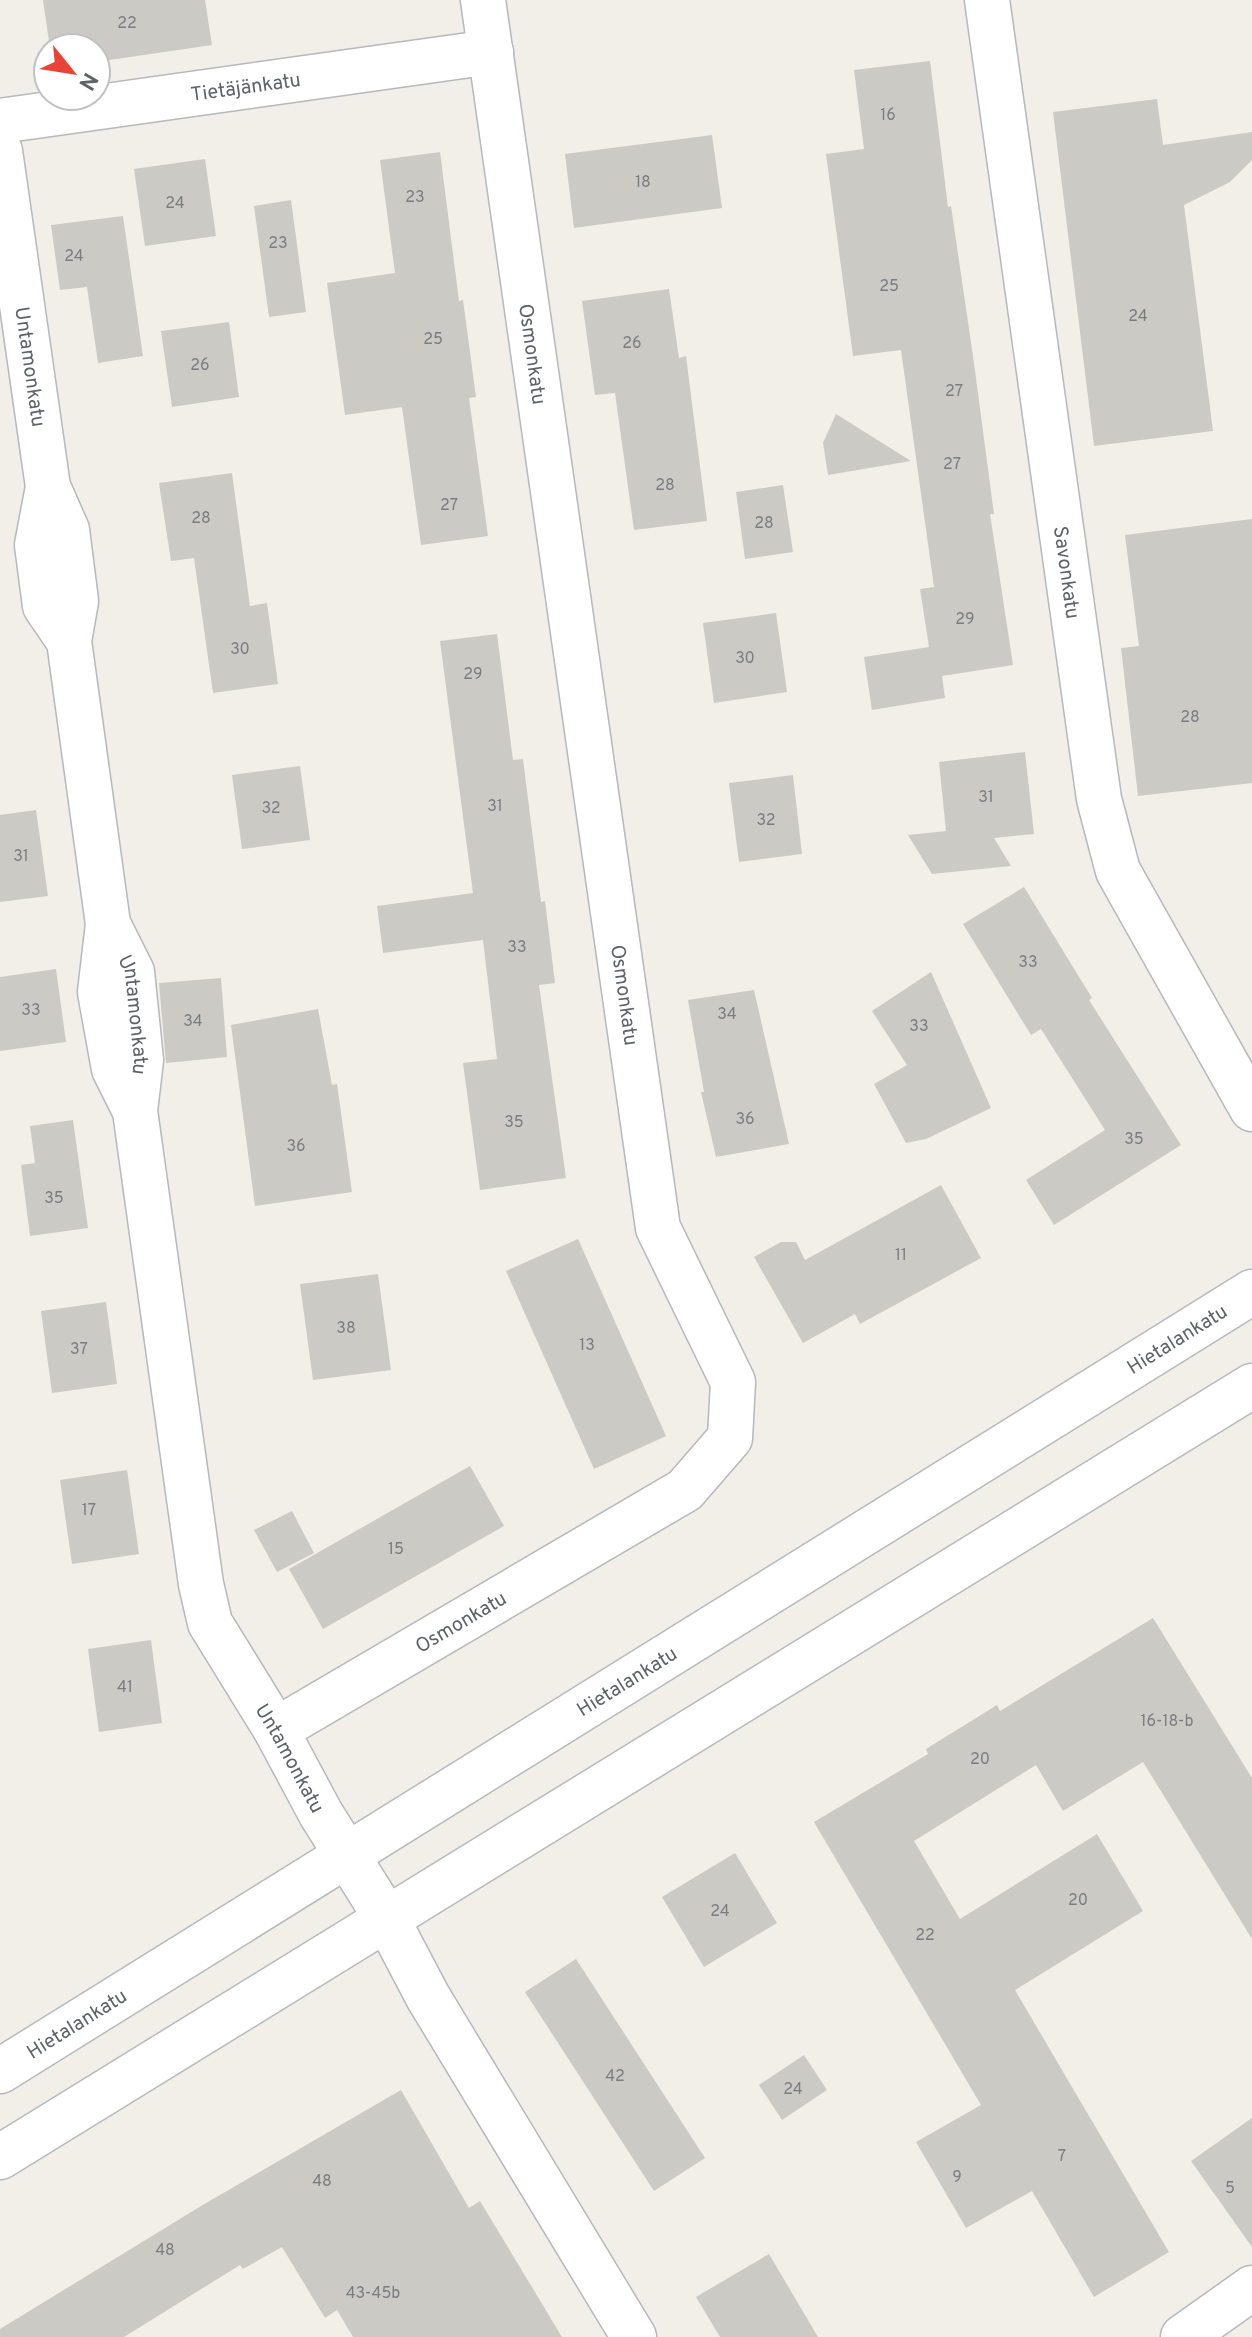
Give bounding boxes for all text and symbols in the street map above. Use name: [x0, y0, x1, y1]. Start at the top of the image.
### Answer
house number: 22: [117, 14, 137, 34]
north arrow: [32, 32, 112, 112]
text: N: [72, 67, 103, 94]
street label: Tietäjänkatu: [189, 68, 303, 109]
house number: 16: [880, 106, 896, 126]
house number: 18: [635, 173, 651, 193]
house number: 23: [405, 188, 425, 208]
house number: 24: [165, 194, 185, 214]
house number: 23: [268, 234, 288, 254]
house number: 24: [64, 247, 84, 267]
house number: 25: [879, 277, 899, 297]
street label: Osmonkatu: [511, 302, 551, 406]
street label: Untamonkatu: [7, 305, 50, 429]
house number: 24: [1128, 307, 1148, 327]
house number: 25: [423, 330, 443, 350]
house number: 26: [622, 334, 642, 354]
house number: 26: [190, 356, 210, 376]
house number: 27: [945, 382, 963, 402]
house number: 27: [943, 455, 961, 475]
house number: 28: [655, 476, 675, 496]
house number: 27: [440, 496, 458, 516]
house number: 28: [191, 509, 211, 529]
house number: 28: [754, 514, 774, 534]
street label: Savonkatu: [1046, 525, 1085, 621]
house number: 29: [955, 610, 975, 630]
house number: 30: [230, 640, 250, 660]
house number: 30: [735, 649, 755, 669]
house number: 29: [463, 665, 483, 685]
house number: 28: [1180, 708, 1200, 728]
house number: 31: [978, 788, 994, 808]
house number: 31: [487, 797, 503, 817]
house number: 32: [261, 799, 281, 819]
house number: 32: [756, 811, 776, 831]
house number: 31: [13, 847, 29, 867]
house number: 33: [507, 938, 527, 958]
street label: Osmonkatu: [603, 943, 643, 1047]
street label: Untamonkatu: [111, 951, 152, 1076]
house number: 33: [1018, 953, 1038, 973]
house number: 33: [21, 1001, 41, 1021]
house number: 34: [717, 1005, 737, 1025]
house number: 34: [183, 1012, 203, 1032]
house number: 33: [909, 1017, 929, 1037]
house number: 36: [735, 1110, 755, 1130]
house number: 35: [504, 1113, 524, 1133]
house number: 35: [1124, 1130, 1144, 1150]
house number: 36: [286, 1137, 306, 1157]
house number: 35: [44, 1189, 64, 1209]
house number: 11: [895, 1246, 907, 1266]
street label: Hietalankatu: [1123, 1299, 1233, 1382]
house number: 38: [336, 1319, 356, 1339]
house number: 13: [579, 1336, 595, 1356]
house number: 37: [70, 1340, 88, 1360]
house number: 17: [82, 1501, 96, 1521]
house number: 15: [388, 1540, 404, 1560]
street label: Osmonkatu: [411, 1586, 512, 1660]
street label: Hietalankatu: [573, 1642, 683, 1724]
house number: 41: [117, 1678, 133, 1698]
street label: Untamonkatu: [248, 1699, 329, 1818]
house number: 16-18-b: [1141, 1712, 1193, 1732]
house number: 20: [970, 1750, 990, 1770]
house number: 20: [1068, 1891, 1088, 1911]
house number: 24: [710, 1902, 730, 1922]
house number: 22: [915, 1926, 935, 1946]
street label: Hietalankatu: [22, 1984, 133, 2066]
house number: 42: [605, 2067, 625, 2087]
house number: 24: [783, 2080, 803, 2100]
house number: 7: [1058, 2147, 1066, 2167]
house number: 9: [952, 2168, 962, 2188]
house number: 48: [312, 2172, 332, 2192]
house number: 5: [1225, 2179, 1235, 2199]
house number: 48: [155, 2241, 175, 2261]
house number: 43-45b: [346, 2284, 400, 2304]

